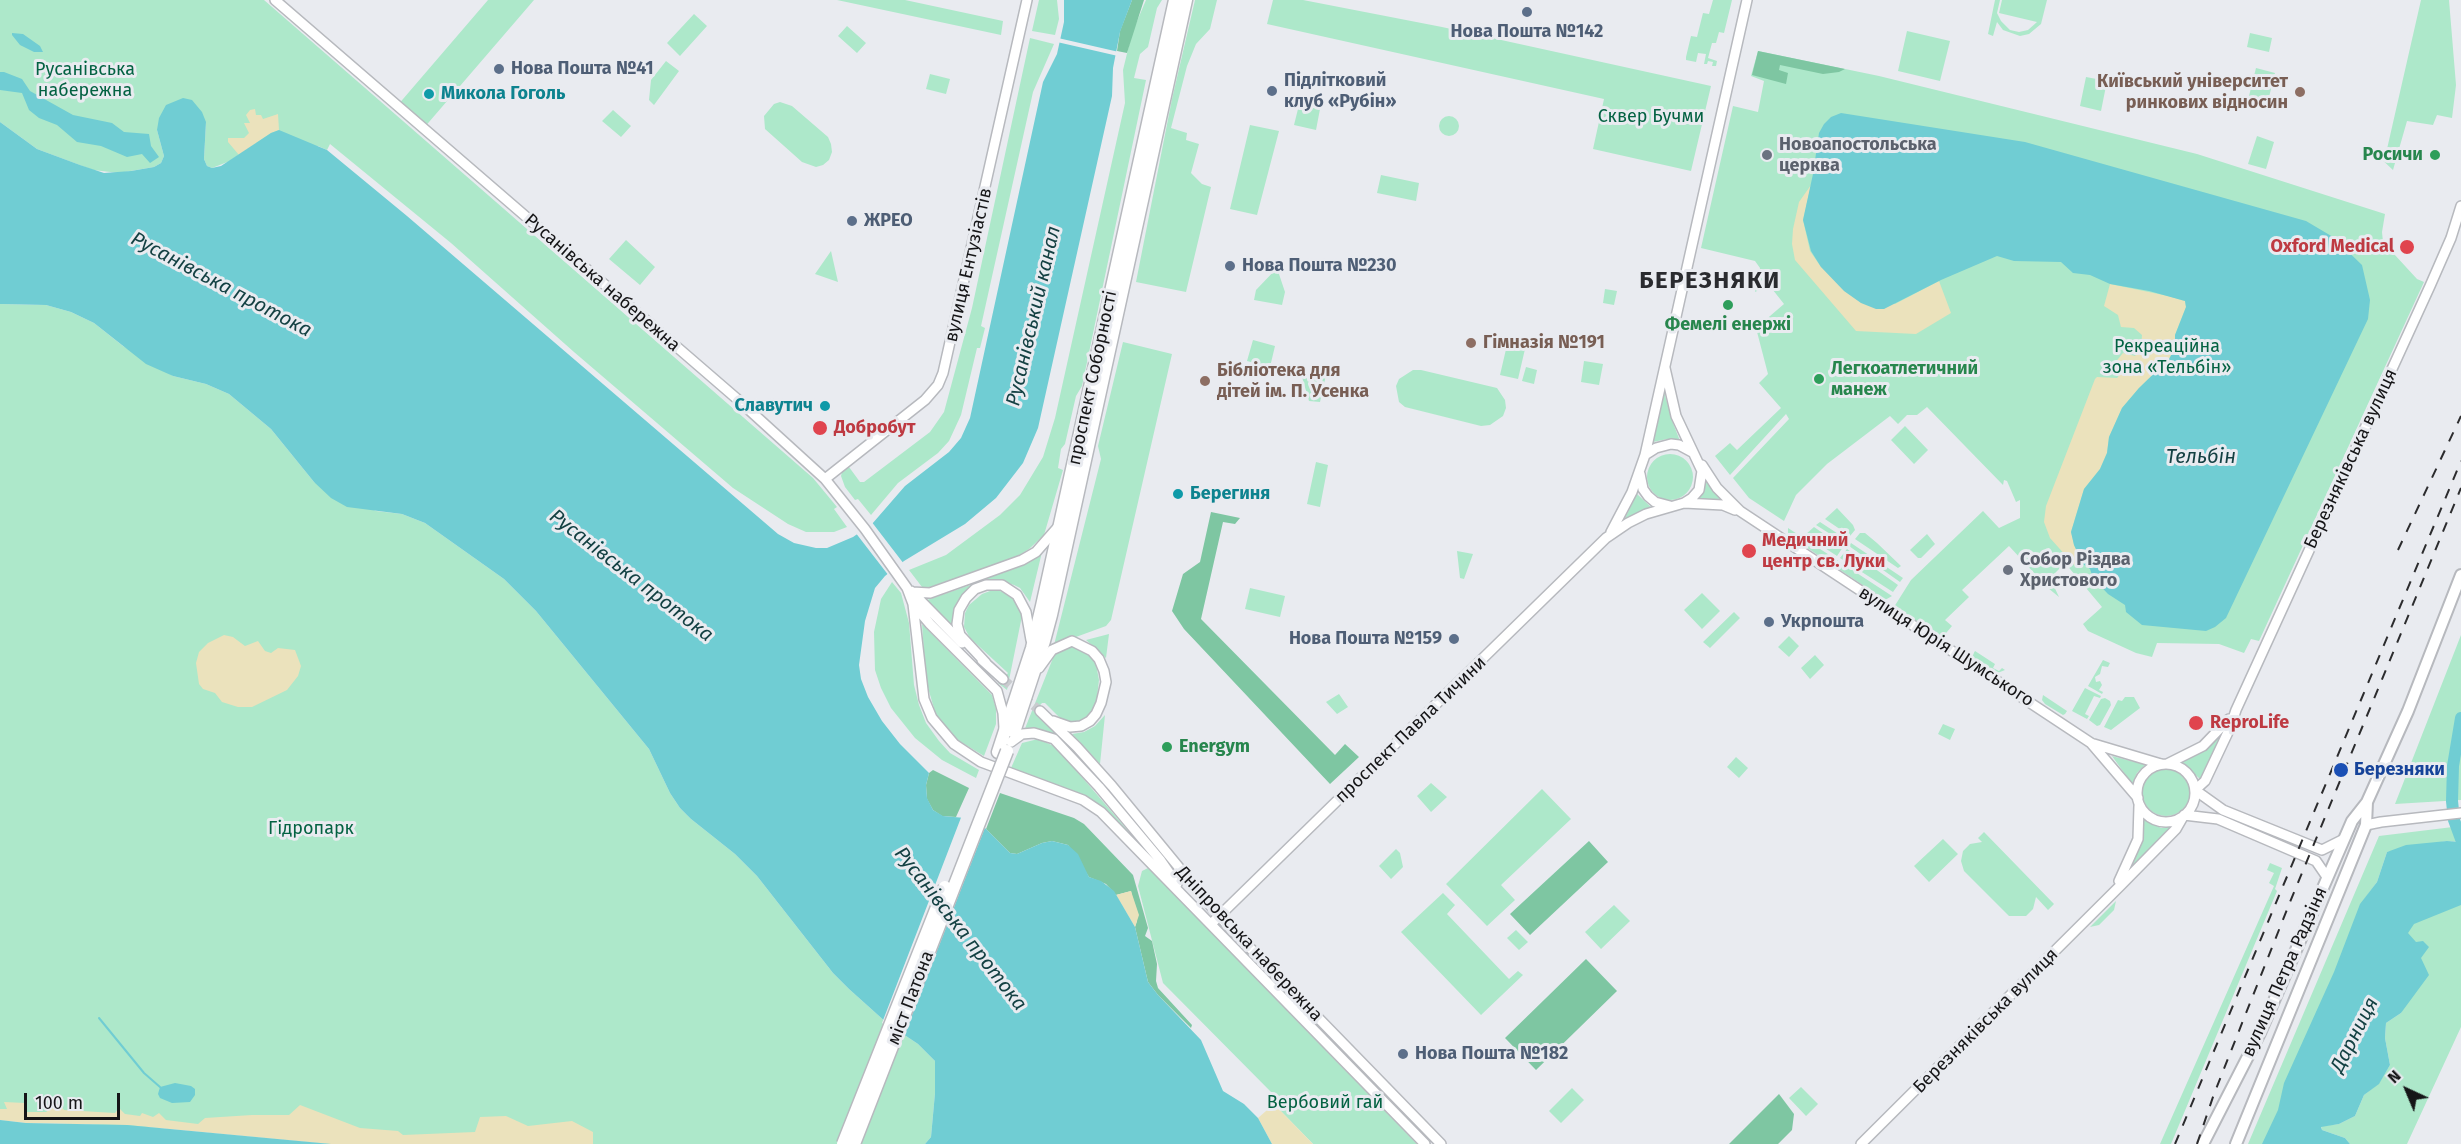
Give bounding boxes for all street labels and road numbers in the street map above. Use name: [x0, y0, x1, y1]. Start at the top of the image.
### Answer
street label: вулиця Ентузіастів: [941, 186, 997, 344]
street label: Русанівська набережна: [520, 210, 684, 356]
street label: проспект Соборності: [1064, 289, 1122, 467]
street label: Березняківська вулиця: [2300, 366, 2402, 552]
street label: вулиця Юрія Шумського: [1854, 582, 2038, 712]
street label: проспект Павла Тичини: [1331, 652, 1491, 808]
street label: Дніпровська набережна: [1171, 862, 1327, 1026]
street label: вулиця Петра Радзіня: [2238, 884, 2332, 1060]
street label: Березняківська вулиця: [1909, 944, 2063, 1098]
street label: міст Патона: [883, 948, 939, 1048]

